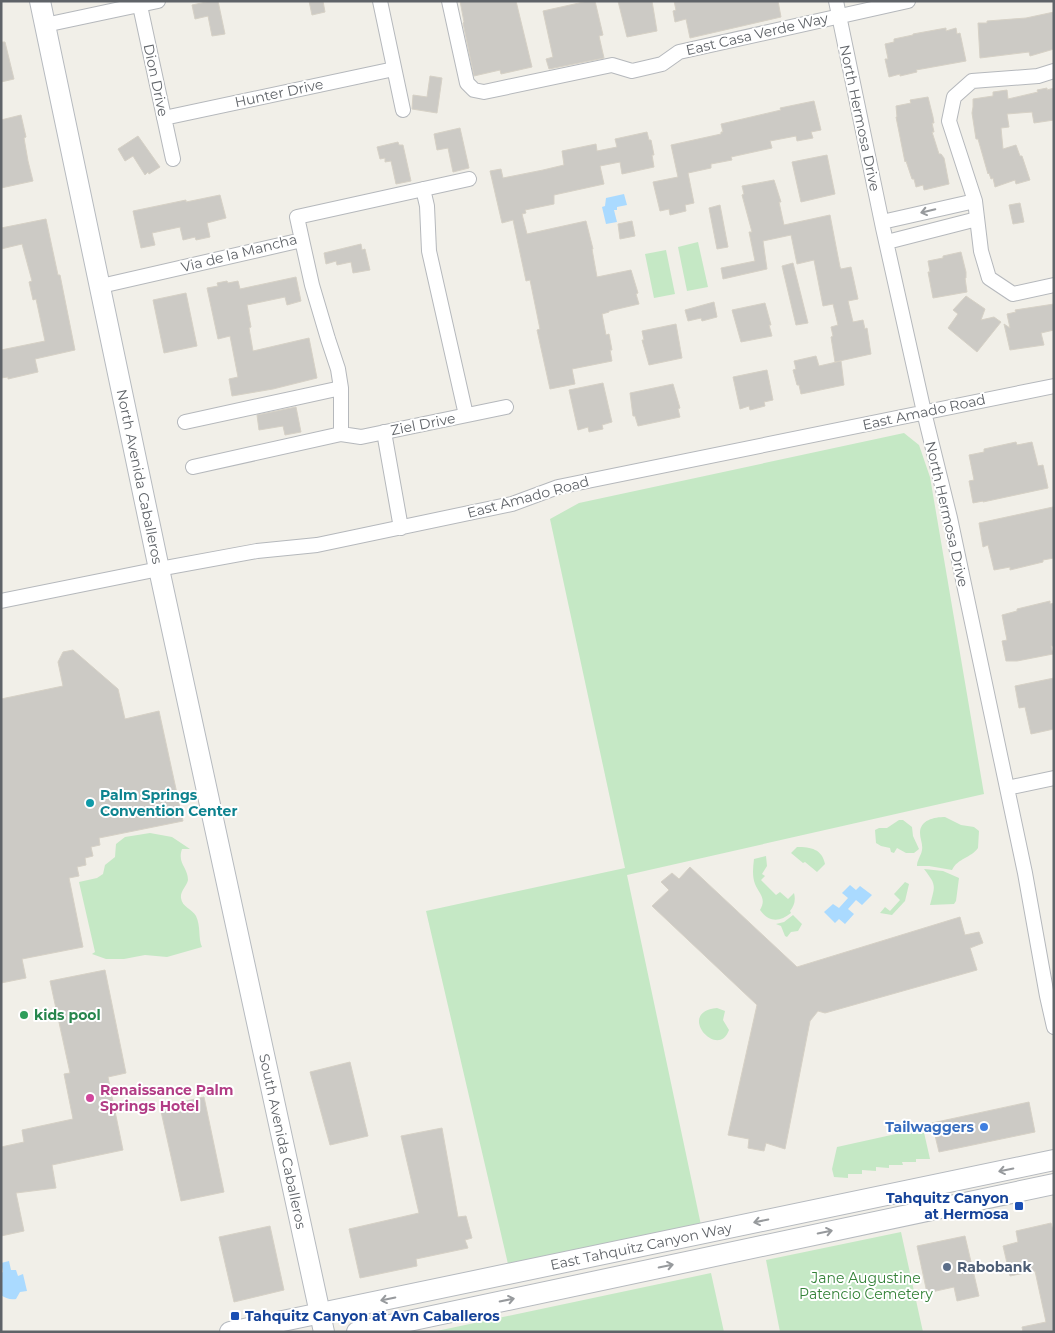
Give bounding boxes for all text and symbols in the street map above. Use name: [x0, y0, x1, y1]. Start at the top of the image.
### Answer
street label: East Casa Verde Way: [684, 9, 830, 59]
street label: Dion Drive: [140, 42, 172, 118]
street label: North Hermosa Drive: [836, 43, 884, 193]
street label: Hunter Drive: [233, 75, 325, 111]
one-way arrow: [921, 207, 937, 216]
street label: Via de la Mancha: [179, 230, 299, 276]
street label: North Avenida Caballeros: [113, 388, 167, 566]
street label: East Amado Road: [861, 390, 987, 434]
street label: Ziel Drive: [389, 409, 457, 439]
street label: North Hermosa Drive: [921, 439, 973, 589]
street label: East Amado Road: [465, 472, 591, 522]
place label: Palm Springs Convention Center: [100, 786, 237, 820]
marker: Palm Springs Convention Center: [84, 797, 96, 809]
place label: kids pool: [34, 1006, 101, 1024]
marker: kids pool: [18, 1009, 30, 1021]
street label: South Avenida Caballeros: [255, 1052, 311, 1231]
place label: Renaissance Palm Springs Hotel: [100, 1081, 233, 1115]
marker: Renaissance Palm Springs Hotel: [84, 1092, 96, 1104]
place label: Tailwaggers: [885, 1118, 975, 1136]
marker: Tailwaggers: [978, 1121, 990, 1133]
one-way arrow: [998, 1166, 1014, 1175]
place label: Tahquitz Canyon at Hermosa: [886, 1189, 1009, 1223]
marker: Tahquitz Canyon at Hermosa: [1013, 1200, 1025, 1212]
one-way arrow: [754, 1217, 770, 1226]
street label: East Tahquitz Canyon Way: [549, 1218, 734, 1274]
one-way arrow: [816, 1227, 832, 1237]
place label: Rabobank: [957, 1258, 1033, 1276]
one-way arrow: [657, 1261, 673, 1270]
marker: Rabobank: [941, 1261, 953, 1273]
park label: Jane Augustine Patencio Cemetery: [799, 1269, 933, 1303]
one-way arrow: [381, 1295, 397, 1304]
one-way arrow: [498, 1295, 514, 1304]
place label: Tahquitz Canyon at Avn Caballeros: [245, 1307, 500, 1325]
marker: Tahquitz Canyon at Avn Caballeros: [229, 1310, 241, 1322]

